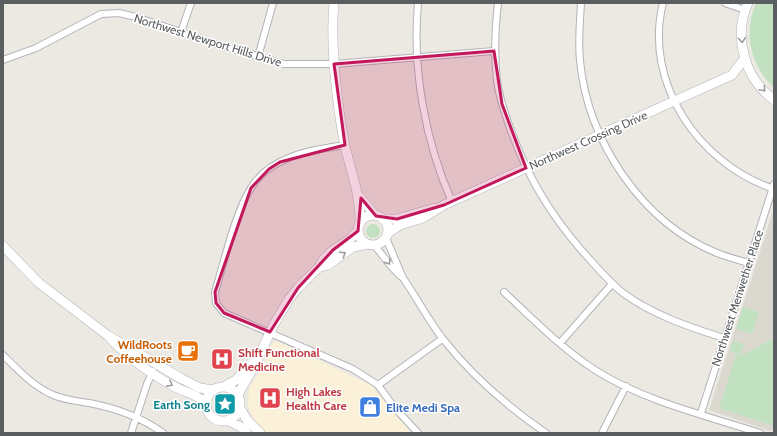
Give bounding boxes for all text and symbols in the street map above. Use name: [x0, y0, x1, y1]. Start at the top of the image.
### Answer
street label: Northwest Newport Hills Drive: [132, 10, 284, 70]
one-way arrow: [737, 37, 746, 43]
one-way arrow: [758, 84, 765, 92]
street label: Northwest Crossing Drive: [527, 107, 649, 173]
street label: Northwest Meriwether Place: [708, 228, 766, 368]
one-way arrow: [339, 251, 346, 259]
one-way arrow: [383, 258, 391, 265]
place label: WildRoots Coffeehouse: [106, 337, 172, 366]
cafe icon: WildRoots Coffeehouse: [175, 338, 201, 364]
place label: Shift Functional Medicine: [238, 345, 320, 374]
hospital icon: Shift Functional Medicine: [209, 346, 235, 372]
one-way arrow: [166, 380, 174, 387]
place label: High Lakes Health Care: [286, 384, 347, 413]
hospital icon: High Lakes Health Care: [257, 385, 283, 411]
place icon: Earth Song: [212, 391, 238, 417]
shop icon: Elite Medi Spa: [357, 394, 383, 420]
place label: Earth Song: [153, 397, 210, 412]
place label: Elite Medi Spa: [386, 400, 460, 415]

